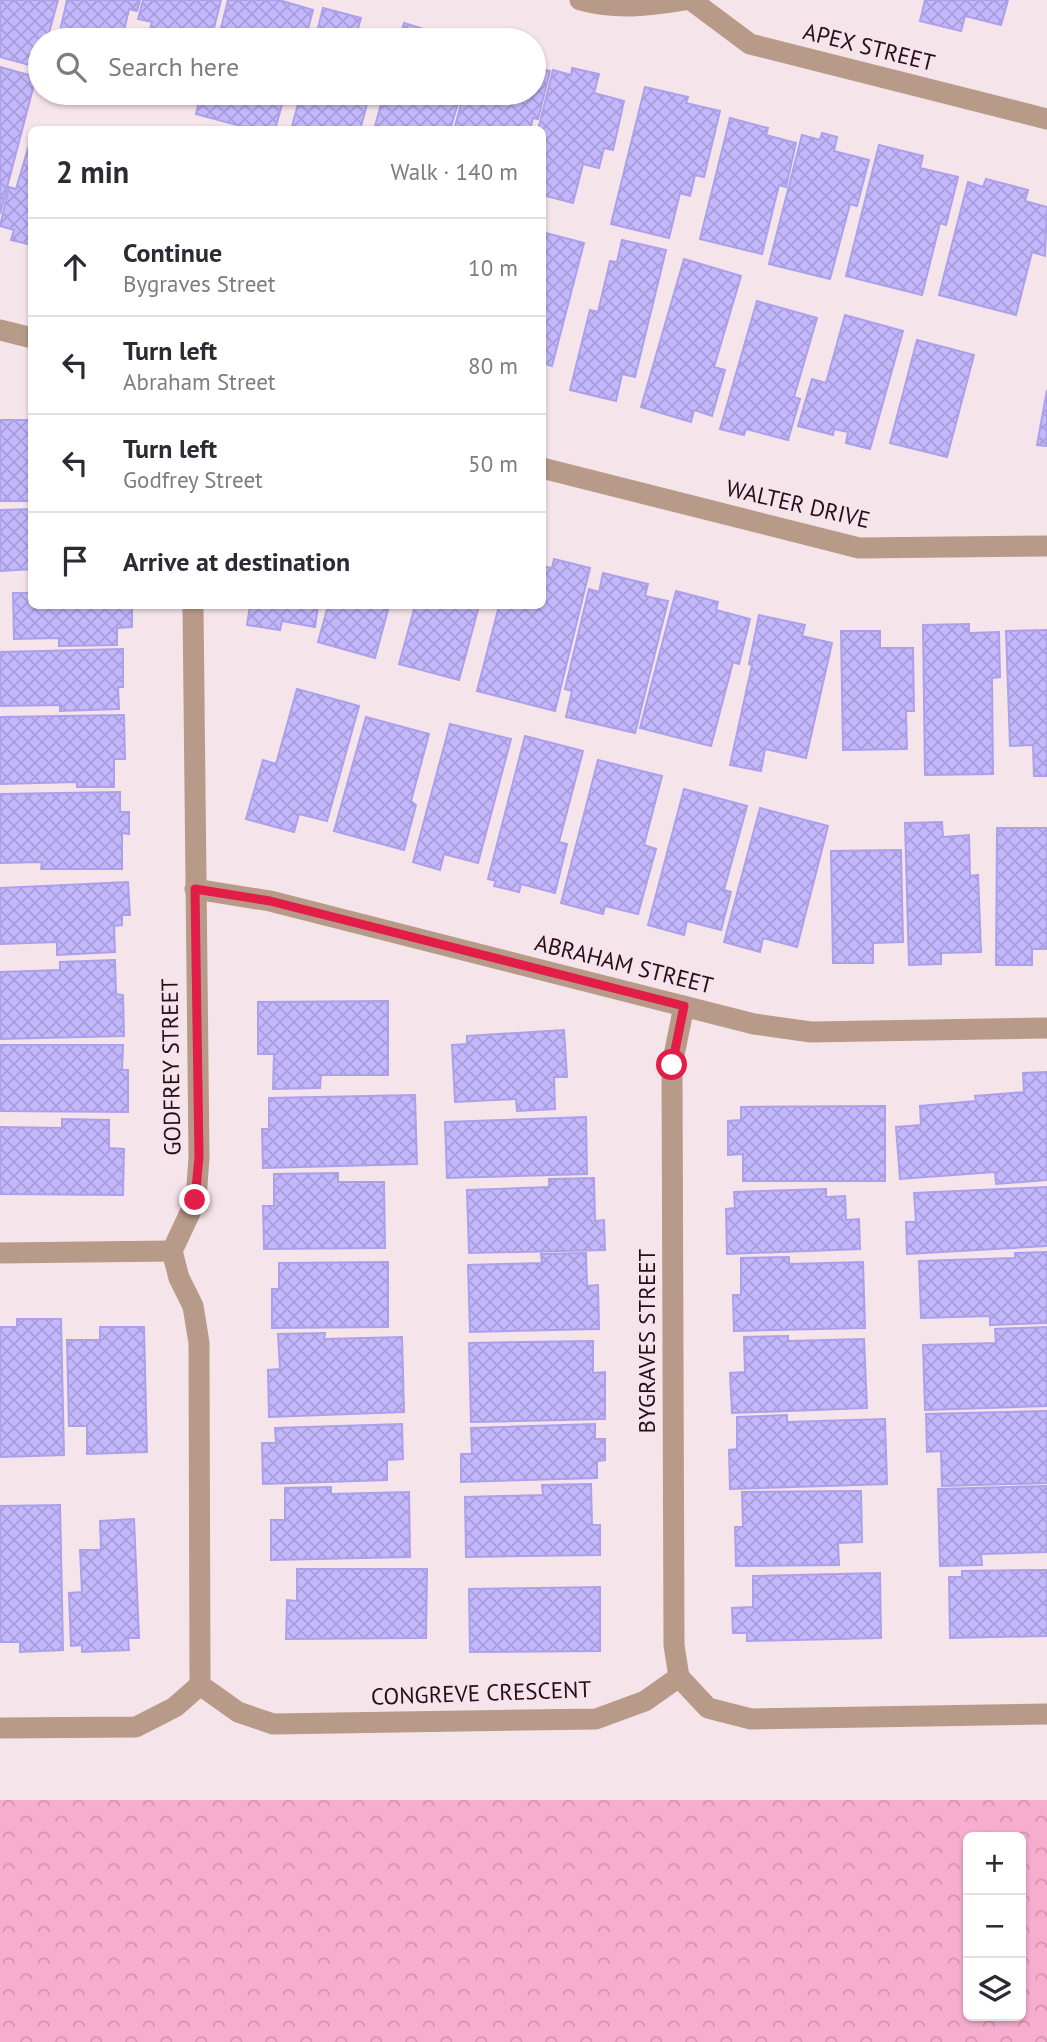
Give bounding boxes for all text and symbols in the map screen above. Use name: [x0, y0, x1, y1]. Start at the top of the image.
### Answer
street label: APEX STREET: [800, 16, 938, 77]
search box: [28, 28, 546, 105]
icon: search: [52, 48, 90, 86]
text: Search here: [108, 50, 239, 83]
text: 2 min: [56, 152, 129, 191]
text: Walk · 140 m: [391, 157, 518, 186]
text: Continue: [123, 236, 222, 269]
icon: ahead: [56, 248, 94, 286]
text: 10 m: [468, 253, 518, 282]
text: Bygraves Street: [123, 269, 276, 298]
text: Turn left: [123, 334, 217, 367]
icon: left: [56, 346, 94, 384]
text: 80 m: [468, 351, 518, 380]
text: Abraham Street: [123, 367, 276, 396]
text: Turn left: [123, 432, 217, 465]
icon: left: [56, 444, 94, 482]
text: 50 m: [468, 449, 518, 478]
text: Godfrey Street: [123, 465, 263, 494]
street label: WALTER DRIVE: [723, 473, 873, 534]
icon: arrive: [56, 542, 94, 580]
text: Arrive at destination: [123, 545, 350, 578]
street label: ABRAHAM STREET: [532, 927, 717, 1000]
street label: GODFREY STREET: [154, 978, 187, 1156]
route start: [656, 1049, 687, 1080]
route end: [179, 1184, 210, 1215]
street label: BYGRAVES STREET: [632, 1248, 661, 1433]
street label: CONGREVE CRESCENT: [370, 1674, 592, 1711]
map controls: [963, 1832, 1026, 2021]
button: +: [963, 1832, 1026, 1895]
button: −: [963, 1895, 1026, 1958]
button: layers: [963, 1958, 1026, 2021]

